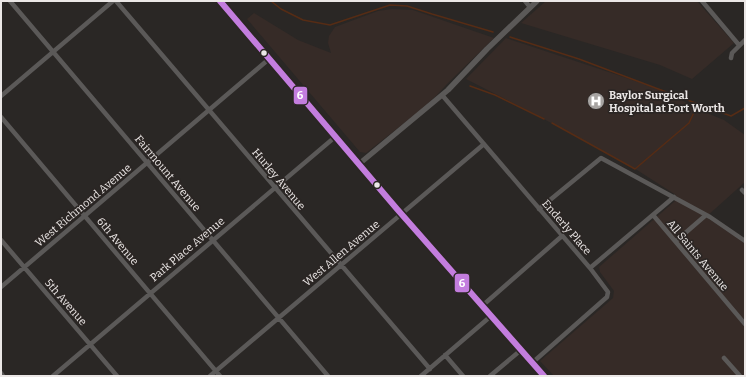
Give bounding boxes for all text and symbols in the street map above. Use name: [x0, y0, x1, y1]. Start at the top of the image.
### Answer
unlabelled marker: [259, 48, 269, 58]
line badge: 6: [293, 86, 308, 105]
text: 6: [297, 89, 304, 102]
place label: Baylor Surgical Hospital at Fort Worth: [609, 89, 725, 115]
hospital icon: Baylor Surgical Hospital at Fort Worth: [586, 91, 606, 111]
street label: Fairmount Avenue: [132, 133, 203, 214]
street label: Hurley Avenue: [249, 146, 308, 213]
street label: West Richmond Avenue: [33, 161, 134, 249]
unlabelled marker: [372, 180, 382, 190]
street label: Enderly Place: [539, 197, 594, 258]
street label: Park Place Avenue: [147, 214, 227, 284]
street label: 6th Avenue: [94, 215, 141, 268]
street label: All Saints Avenue: [664, 217, 731, 294]
street label: West Allen Avenue: [300, 218, 382, 289]
line badge: 6: [454, 273, 470, 293]
street label: 5th Avenue: [42, 276, 89, 328]
text: 6: [459, 277, 466, 290]

